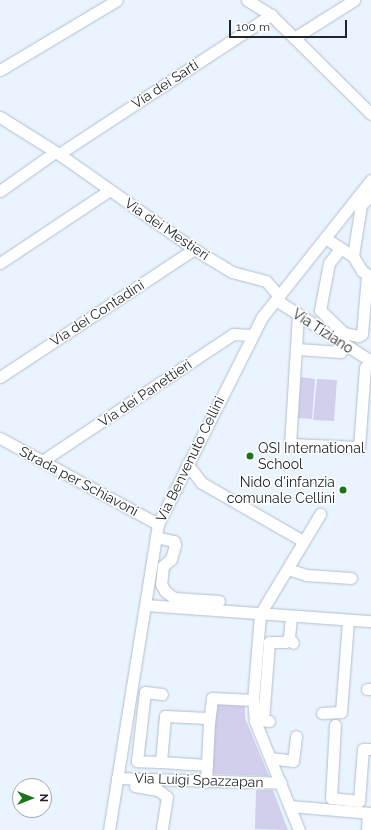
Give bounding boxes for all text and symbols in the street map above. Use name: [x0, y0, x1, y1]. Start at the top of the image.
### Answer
scale bar: [231, 12, 349, 38]
text: 100 m: [236, 20, 270, 34]
street label: Via dei Sarti: [129, 56, 201, 112]
street label: Via dei Mestieri: [122, 195, 212, 263]
street label: Via dei Contadini: [47, 276, 147, 350]
street label: Via Tiziano: [289, 305, 357, 357]
street label: Via dei Panettieri: [95, 356, 195, 430]
street label: Via Benvenuto Cellini: [152, 394, 228, 524]
place label: QSI International School: [258, 440, 365, 472]
street label: Strada per Schiavoni: [17, 443, 141, 519]
marker: QSI International School: [245, 451, 255, 461]
place label: Nido d'infanzia comunale Cellini: [227, 474, 335, 506]
marker: Nido d'infanzia comunale Cellini: [338, 485, 348, 495]
street label: Via Luigi Spazzapan: [134, 769, 264, 791]
north arrow: [12, 778, 52, 818]
text: N: [37, 794, 50, 802]

